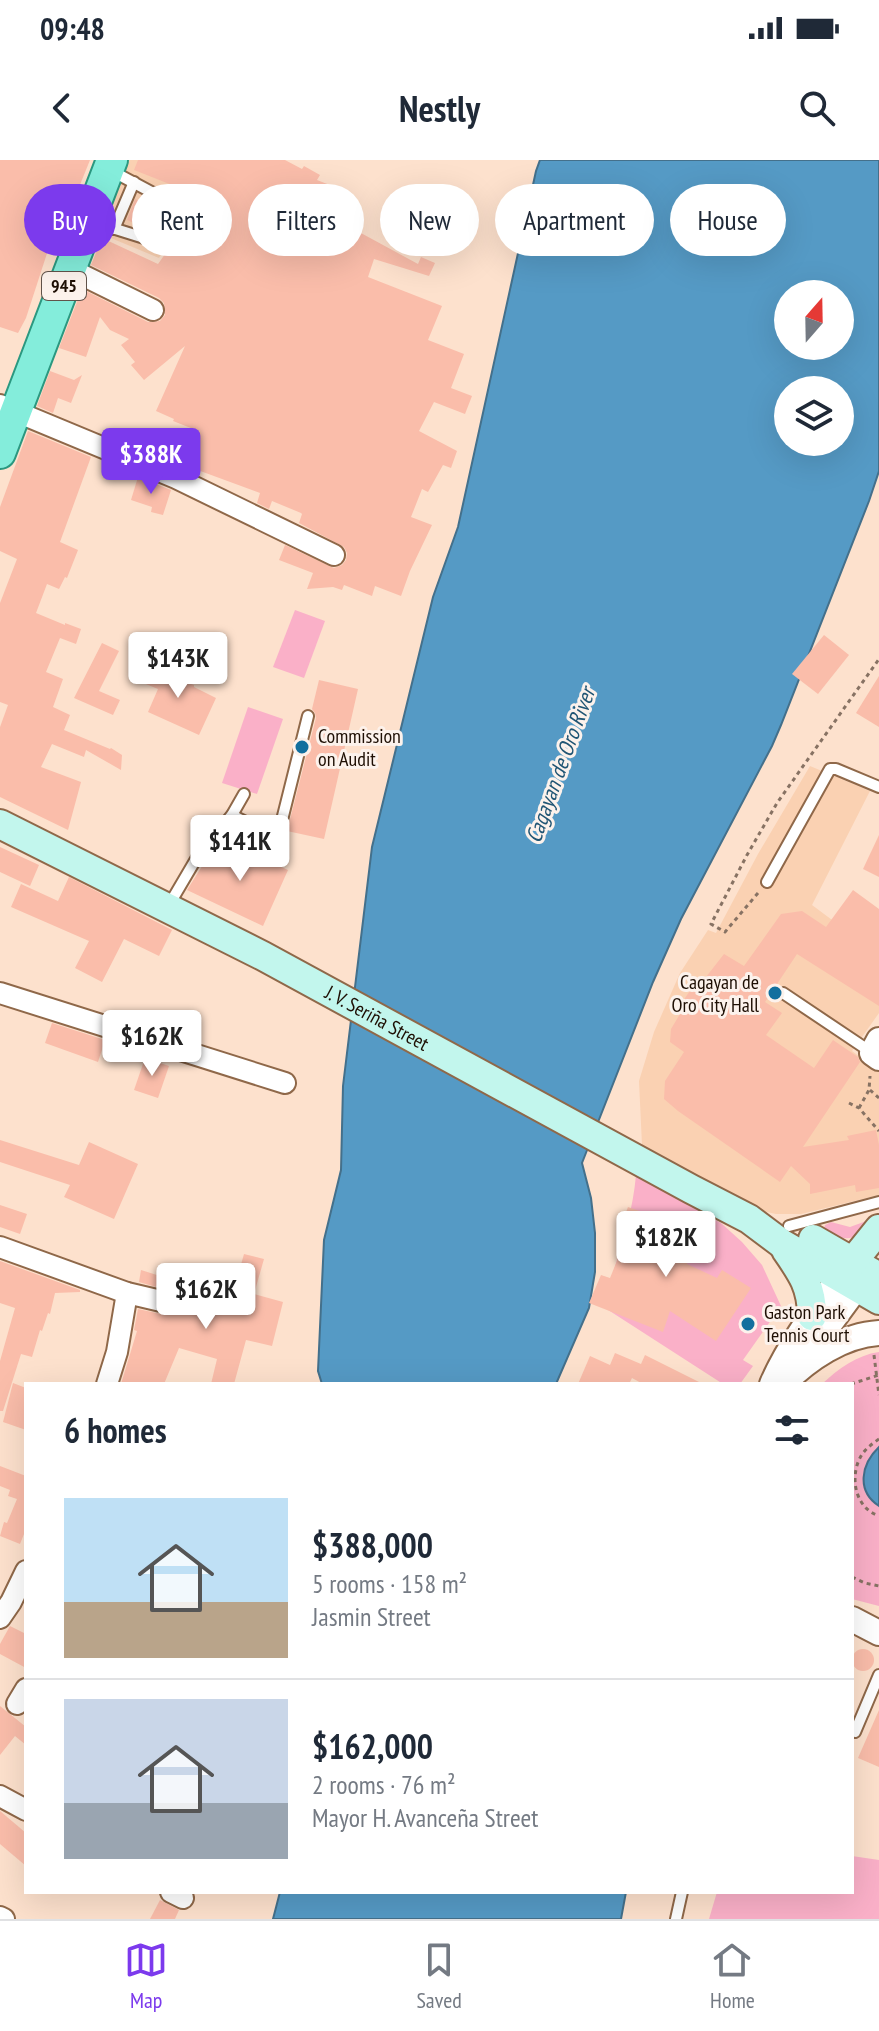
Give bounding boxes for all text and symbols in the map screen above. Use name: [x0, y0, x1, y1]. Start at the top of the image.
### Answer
text: 09:48: [40, 9, 105, 48]
text: Nestly: [399, 85, 480, 132]
icon: back: [40, 86, 84, 130]
icon: search: [795, 86, 839, 130]
chip: Buy: [24, 184, 116, 256]
chip: Rent: [132, 184, 232, 256]
chip: Filters: [248, 184, 364, 256]
chip: New: [380, 184, 479, 256]
chip: Apartment: [495, 184, 654, 256]
chip: House: [670, 184, 786, 256]
road number: 945: [42, 272, 86, 300]
north arrow: [774, 280, 854, 360]
map controls: [774, 280, 854, 456]
button: layers: [774, 376, 854, 456]
pin: $388K: [95, 428, 207, 496]
text: $388K: [119, 437, 183, 470]
pin: $143K: [122, 632, 234, 700]
text: $143K: [146, 641, 210, 674]
water label: Cagayan de Oro River: [519, 681, 602, 846]
place label: Commission on Audit: [318, 723, 401, 772]
marker: Commission on Audit: [293, 738, 311, 756]
pin: $141K: [184, 815, 296, 883]
text: $141K: [208, 824, 272, 857]
place label: Cagayan de Oro City Hall: [672, 969, 759, 1018]
street label: J. V. Seriña Street: [320, 979, 434, 1057]
marker: Cagayan de Oro City Hall: [766, 984, 784, 1002]
pin: $162K: [96, 1010, 208, 1078]
text: $162K: [120, 1019, 184, 1052]
pin: $182K: [610, 1211, 722, 1279]
text: $182K: [634, 1220, 698, 1253]
pin: $162K: [150, 1263, 262, 1331]
text: $162K: [174, 1272, 238, 1305]
place label: Gaston Park Tennis Court: [764, 1299, 850, 1348]
marker: Gaston Park Tennis Court: [739, 1315, 757, 1333]
text: 6 homes: [64, 1408, 167, 1452]
icon: filters: [770, 1408, 814, 1452]
text: $388,000: [312, 1523, 433, 1567]
icon: home: [128, 1530, 224, 1626]
text: 5 rooms · 158 m²: [312, 1567, 467, 1600]
text: Jasmin Street: [312, 1600, 431, 1633]
text: $162,000: [312, 1724, 433, 1768]
icon: home: [128, 1731, 224, 1827]
text: 2 rooms · 76 m²: [312, 1768, 456, 1801]
text: Mayor H. Avanceña Street: [312, 1801, 538, 1834]
tab: Map: [124, 1938, 168, 2014]
tab: Saved: [416, 1938, 462, 2014]
tab: Home: [710, 1938, 755, 2014]

